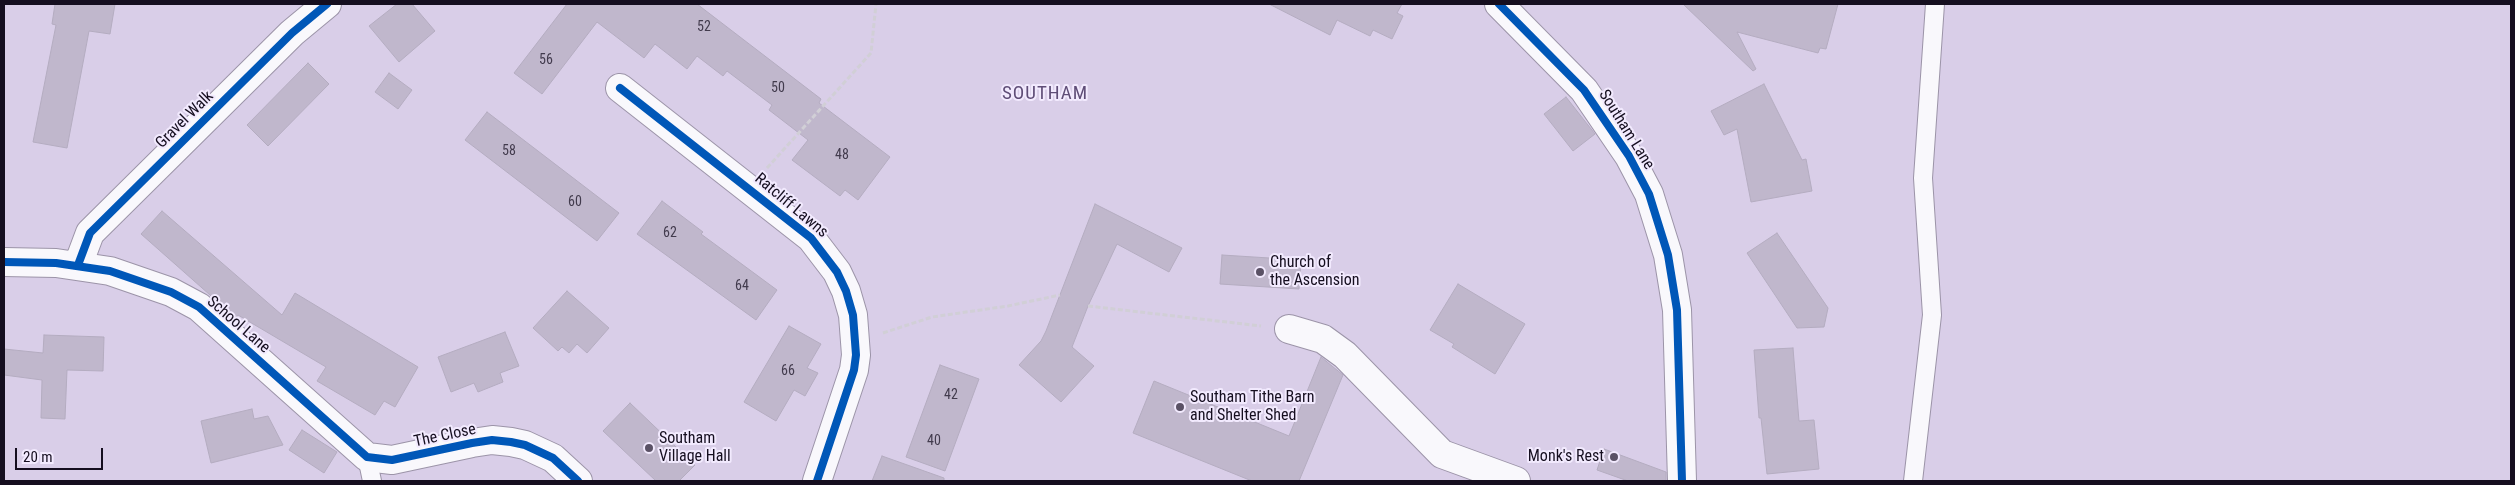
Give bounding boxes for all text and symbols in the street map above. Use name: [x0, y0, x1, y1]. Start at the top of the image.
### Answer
house number: 52: [697, 19, 711, 35]
house number: 56: [539, 52, 553, 68]
house number: 50: [771, 80, 785, 96]
district label: SOUTHAM: [1001, 83, 1089, 105]
street label: Gravel Walk: [152, 87, 218, 153]
street label: Southam Lane: [1594, 87, 1658, 173]
house number: 58: [502, 143, 516, 159]
house number: 48: [835, 147, 849, 163]
street label: Ratcliff Lawns: [750, 170, 832, 242]
house number: 60: [568, 194, 582, 210]
house number: 62: [663, 225, 677, 241]
place label: Church of the Ascension: [1270, 253, 1360, 291]
marker: Church of the Ascension: [1254, 266, 1266, 278]
house number: 64: [735, 278, 749, 294]
street label: School Lane: [203, 292, 273, 358]
house number: 66: [781, 363, 795, 379]
house number: 42: [944, 387, 958, 403]
place label: Southam Tithe Barn and Shelter Shed: [1190, 388, 1315, 426]
marker: Southam Tithe Barn and Shelter Shed: [1174, 401, 1186, 413]
street label: The Close: [412, 420, 478, 452]
place label: Southam Village Hall: [659, 429, 731, 467]
house number: 40: [927, 433, 941, 449]
scale bar: [18, 438, 105, 470]
marker: Southam Village Hall: [643, 442, 655, 454]
place label: Monk's Rest: [1528, 447, 1604, 467]
text: 20 m: [23, 448, 53, 466]
marker: Monk's Rest: [1608, 451, 1620, 463]

